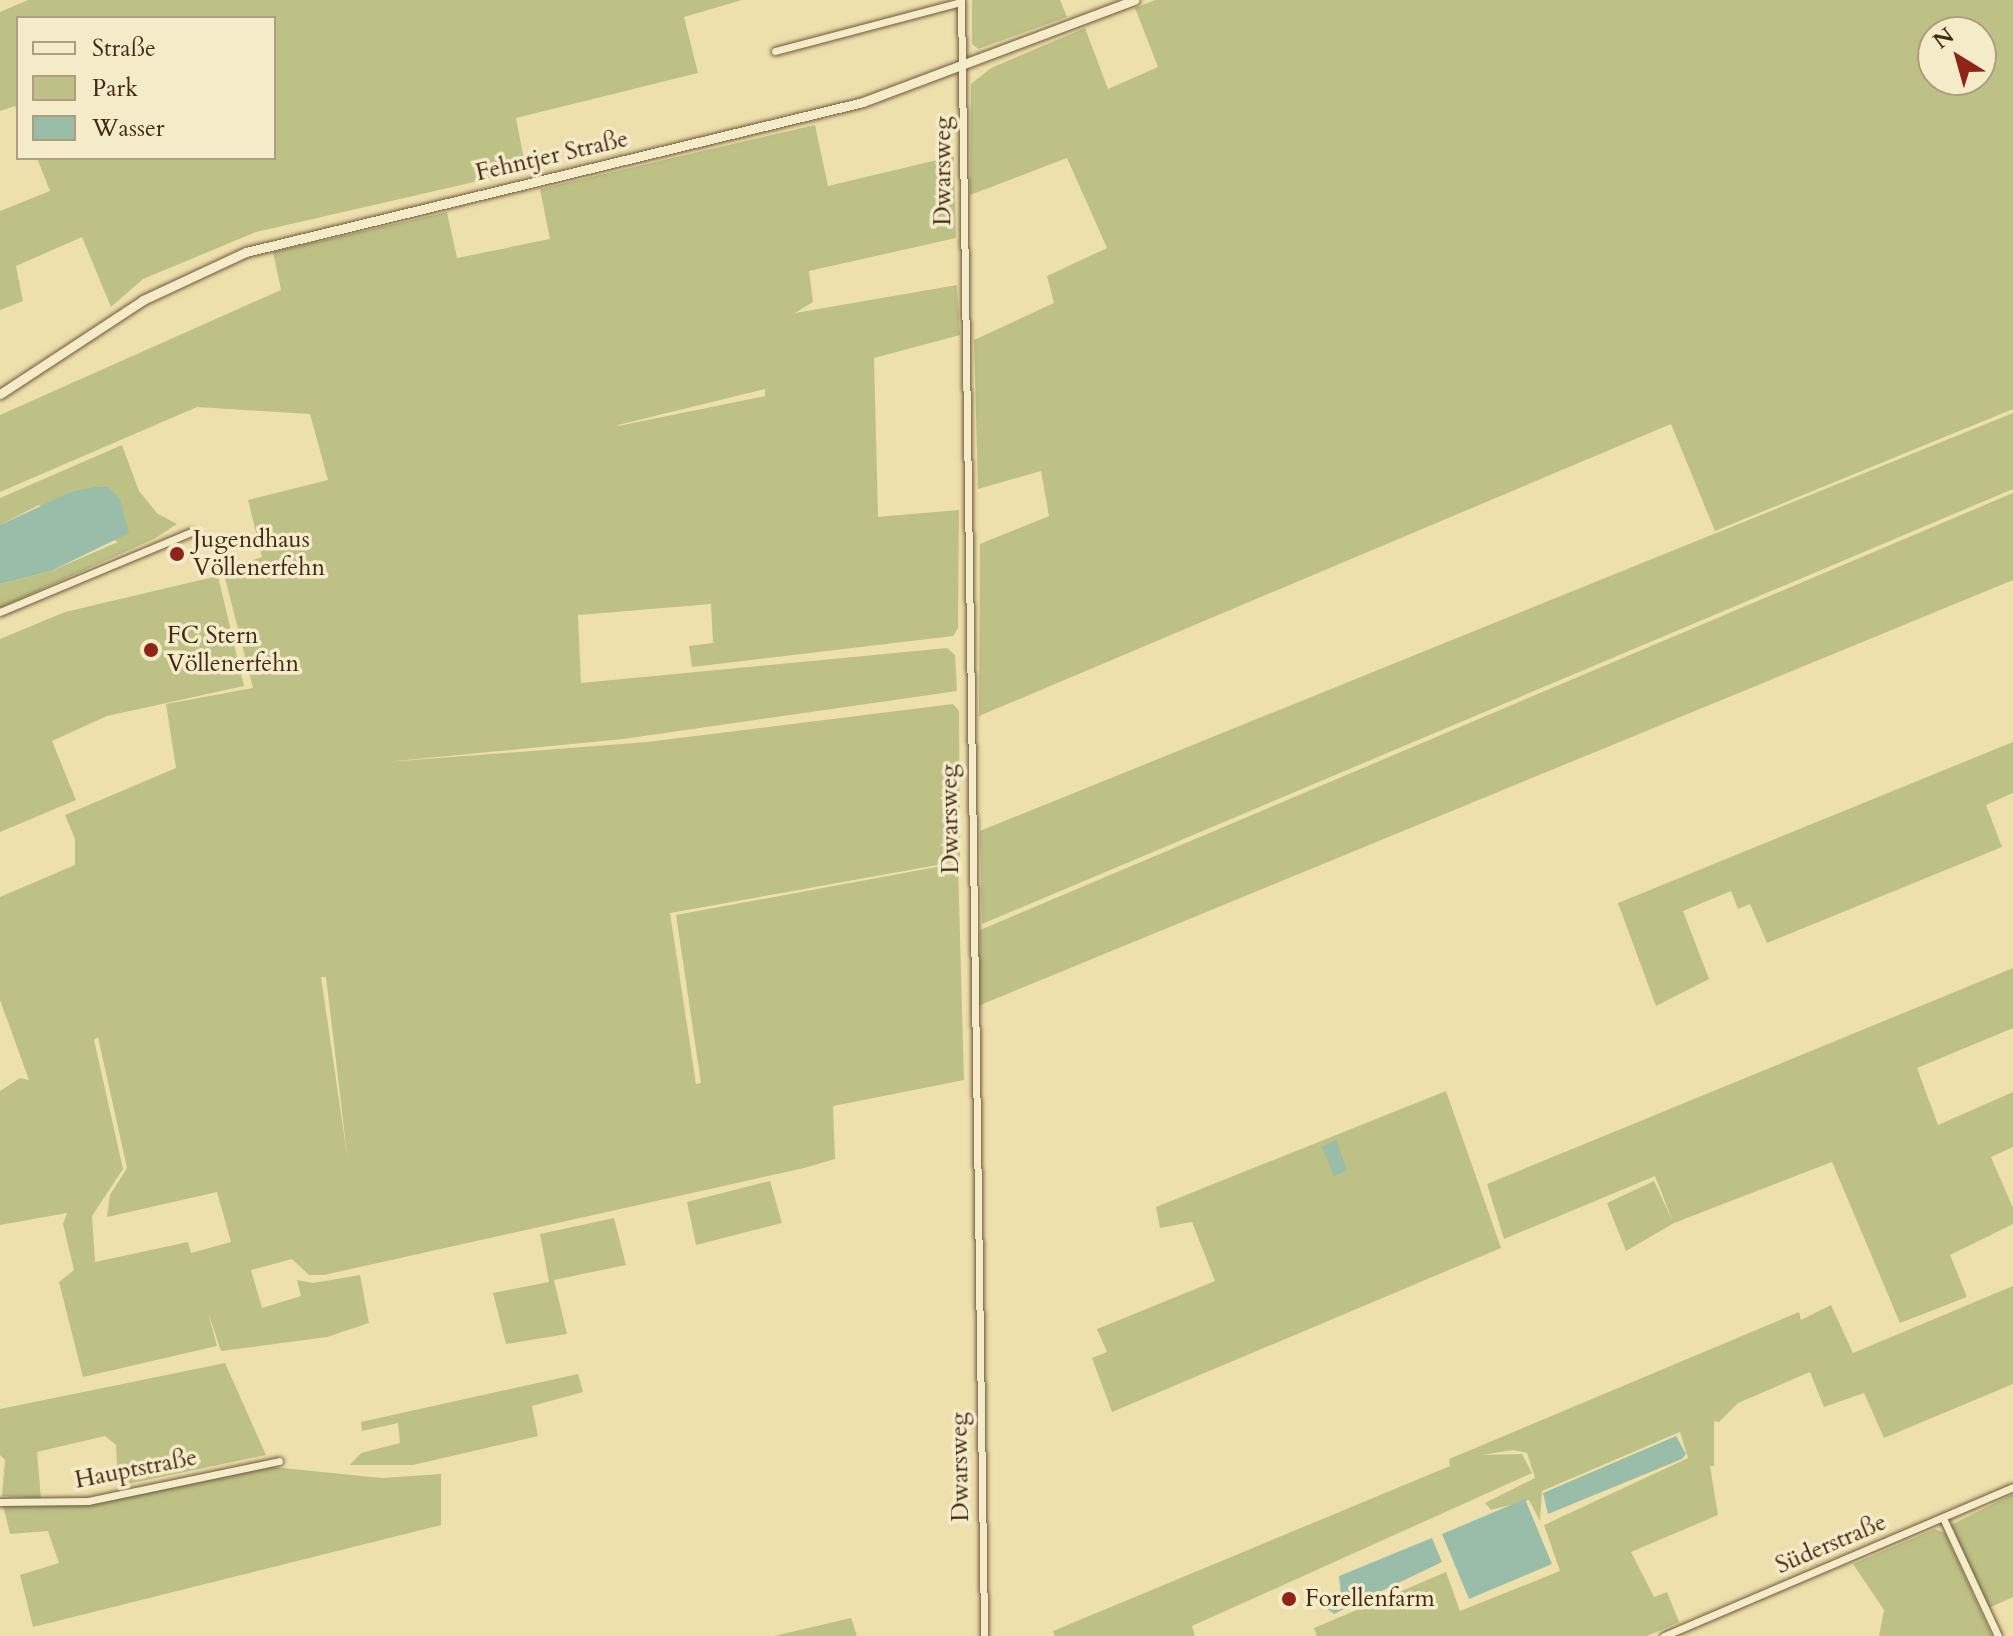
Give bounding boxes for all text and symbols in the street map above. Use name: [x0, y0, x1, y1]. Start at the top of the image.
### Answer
legend: [16, 16, 276, 160]
north arrow: [1917, 16, 1997, 96]
text: N: [1927, 21, 1960, 56]
text: Straße: [92, 32, 156, 65]
text: Park: [92, 72, 138, 105]
text: Wasser: [92, 112, 165, 145]
street label: Dwarsweg: [929, 116, 957, 226]
street label: Fehntjer Straße: [473, 124, 631, 188]
place label: Jugendhaus Völlenerfehn: [193, 526, 325, 582]
marker: Jugendhaus Völlenerfehn: [168, 545, 186, 563]
place label: FC Stern Völlenerfehn: [167, 622, 299, 678]
marker: FC Stern Völlenerfehn: [142, 641, 160, 659]
street label: Dwarsweg: [935, 764, 965, 874]
street label: Dwarsweg: [945, 1412, 975, 1522]
street label: Hauptstraße: [72, 1443, 200, 1495]
street label: Süderstraße: [1771, 1508, 1891, 1580]
place label: Forellenfarm: [1305, 1585, 1435, 1613]
marker: Forellenfarm: [1280, 1590, 1298, 1608]

